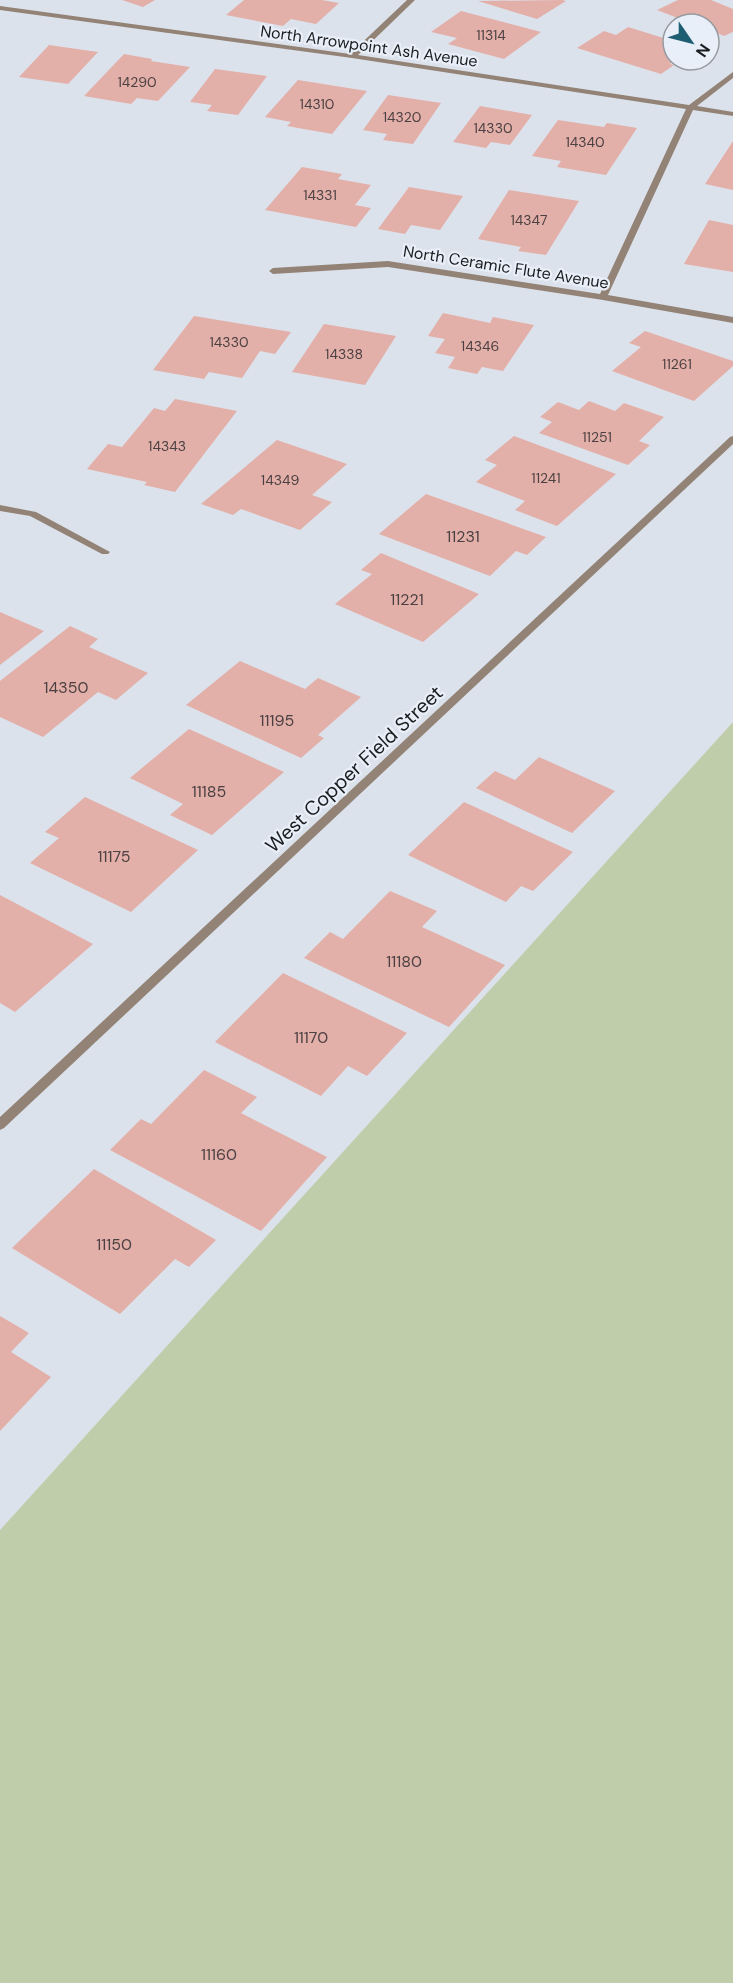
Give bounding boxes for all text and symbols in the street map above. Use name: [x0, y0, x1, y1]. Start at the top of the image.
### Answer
north arrow: [661, 12, 721, 72]
street label: North Arrowpoint Ash Avenue: [259, 20, 479, 72]
house number: 11314: [476, 26, 506, 44]
text: N: [691, 40, 715, 61]
house number: 14290: [117, 73, 157, 91]
house number: 14310: [300, 95, 334, 113]
house number: 14320: [383, 108, 421, 126]
house number: 14330: [474, 119, 513, 137]
house number: 14340: [565, 133, 605, 151]
house number: 14331: [303, 186, 337, 204]
house number: 14347: [510, 211, 548, 229]
street label: North Ceramic Flute Avenue: [402, 240, 610, 294]
house number: 14330: [210, 333, 249, 351]
house number: 14346: [461, 337, 499, 355]
house number: 14338: [325, 345, 363, 363]
house number: 11261: [662, 355, 692, 373]
house number: 11251: [582, 428, 612, 446]
house number: 14343: [148, 437, 186, 455]
house number: 11241: [531, 469, 561, 487]
house number: 14349: [261, 471, 299, 489]
house number: 11231: [446, 526, 480, 547]
house number: 11221: [390, 589, 424, 610]
house number: 14350: [44, 677, 88, 698]
street label: West Copper Field Street: [260, 680, 448, 858]
house number: 11195: [260, 710, 294, 731]
house number: 11185: [192, 781, 226, 802]
house number: 11175: [98, 846, 130, 867]
house number: 11180: [386, 951, 422, 972]
house number: 11170: [294, 1027, 328, 1048]
house number: 11160: [201, 1144, 237, 1165]
house number: 11150: [96, 1234, 132, 1255]

